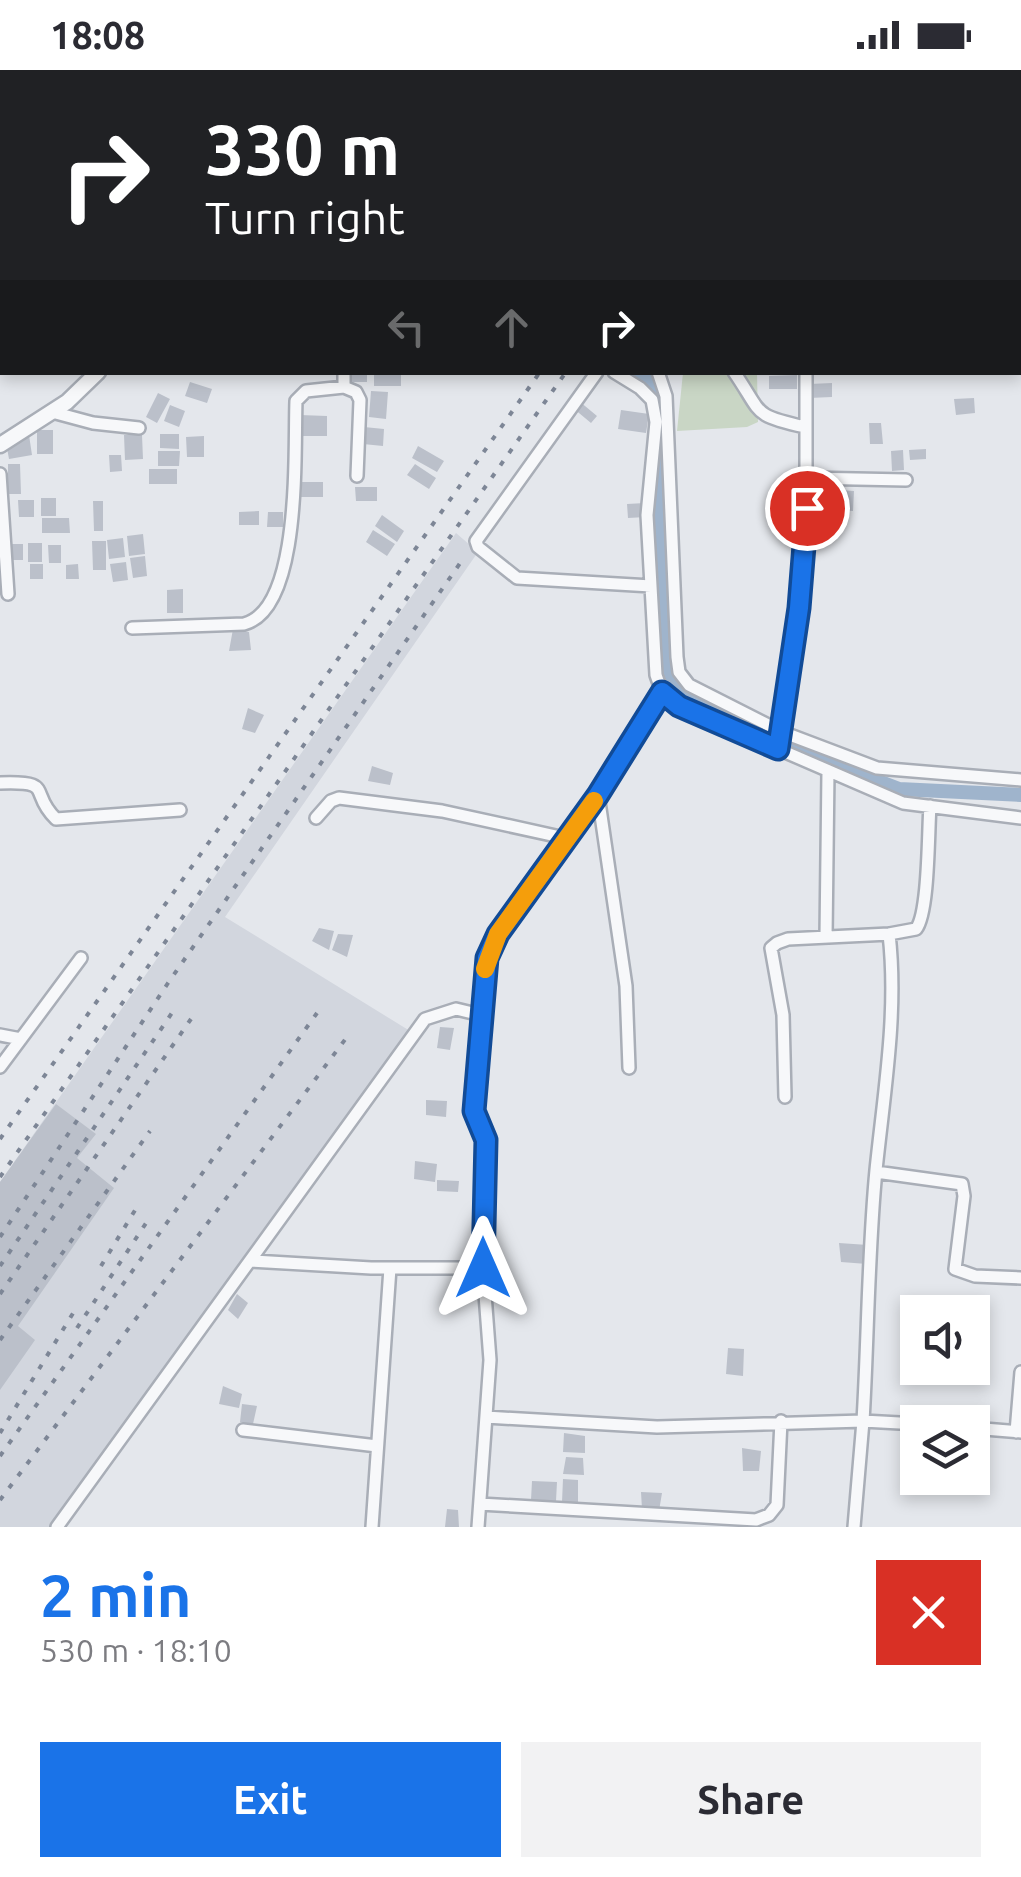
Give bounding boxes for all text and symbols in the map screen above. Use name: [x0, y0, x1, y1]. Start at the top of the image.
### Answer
text: 18:08: [50, 14, 145, 56]
icon: right: [40, 110, 170, 240]
text: 330 m: [205, 110, 400, 188]
text: Turn right: [205, 192, 405, 243]
icon: left: [379, 300, 434, 355]
icon: ahead: [484, 300, 539, 355]
icon: right: [589, 300, 644, 355]
pin: [765, 466, 850, 551]
icon: arrive: [780, 481, 835, 536]
position arrow: [431, 1216, 535, 1320]
map controls: [900, 1295, 990, 1495]
button: sound: [900, 1295, 990, 1385]
button: layers: [900, 1405, 990, 1495]
button: close: [876, 1560, 981, 1665]
text: 2 min: [40, 1561, 192, 1628]
text: 530 m · 18:10: [40, 1632, 232, 1668]
button: Exit: [40, 1742, 501, 1857]
button: Share: [521, 1742, 981, 1857]

